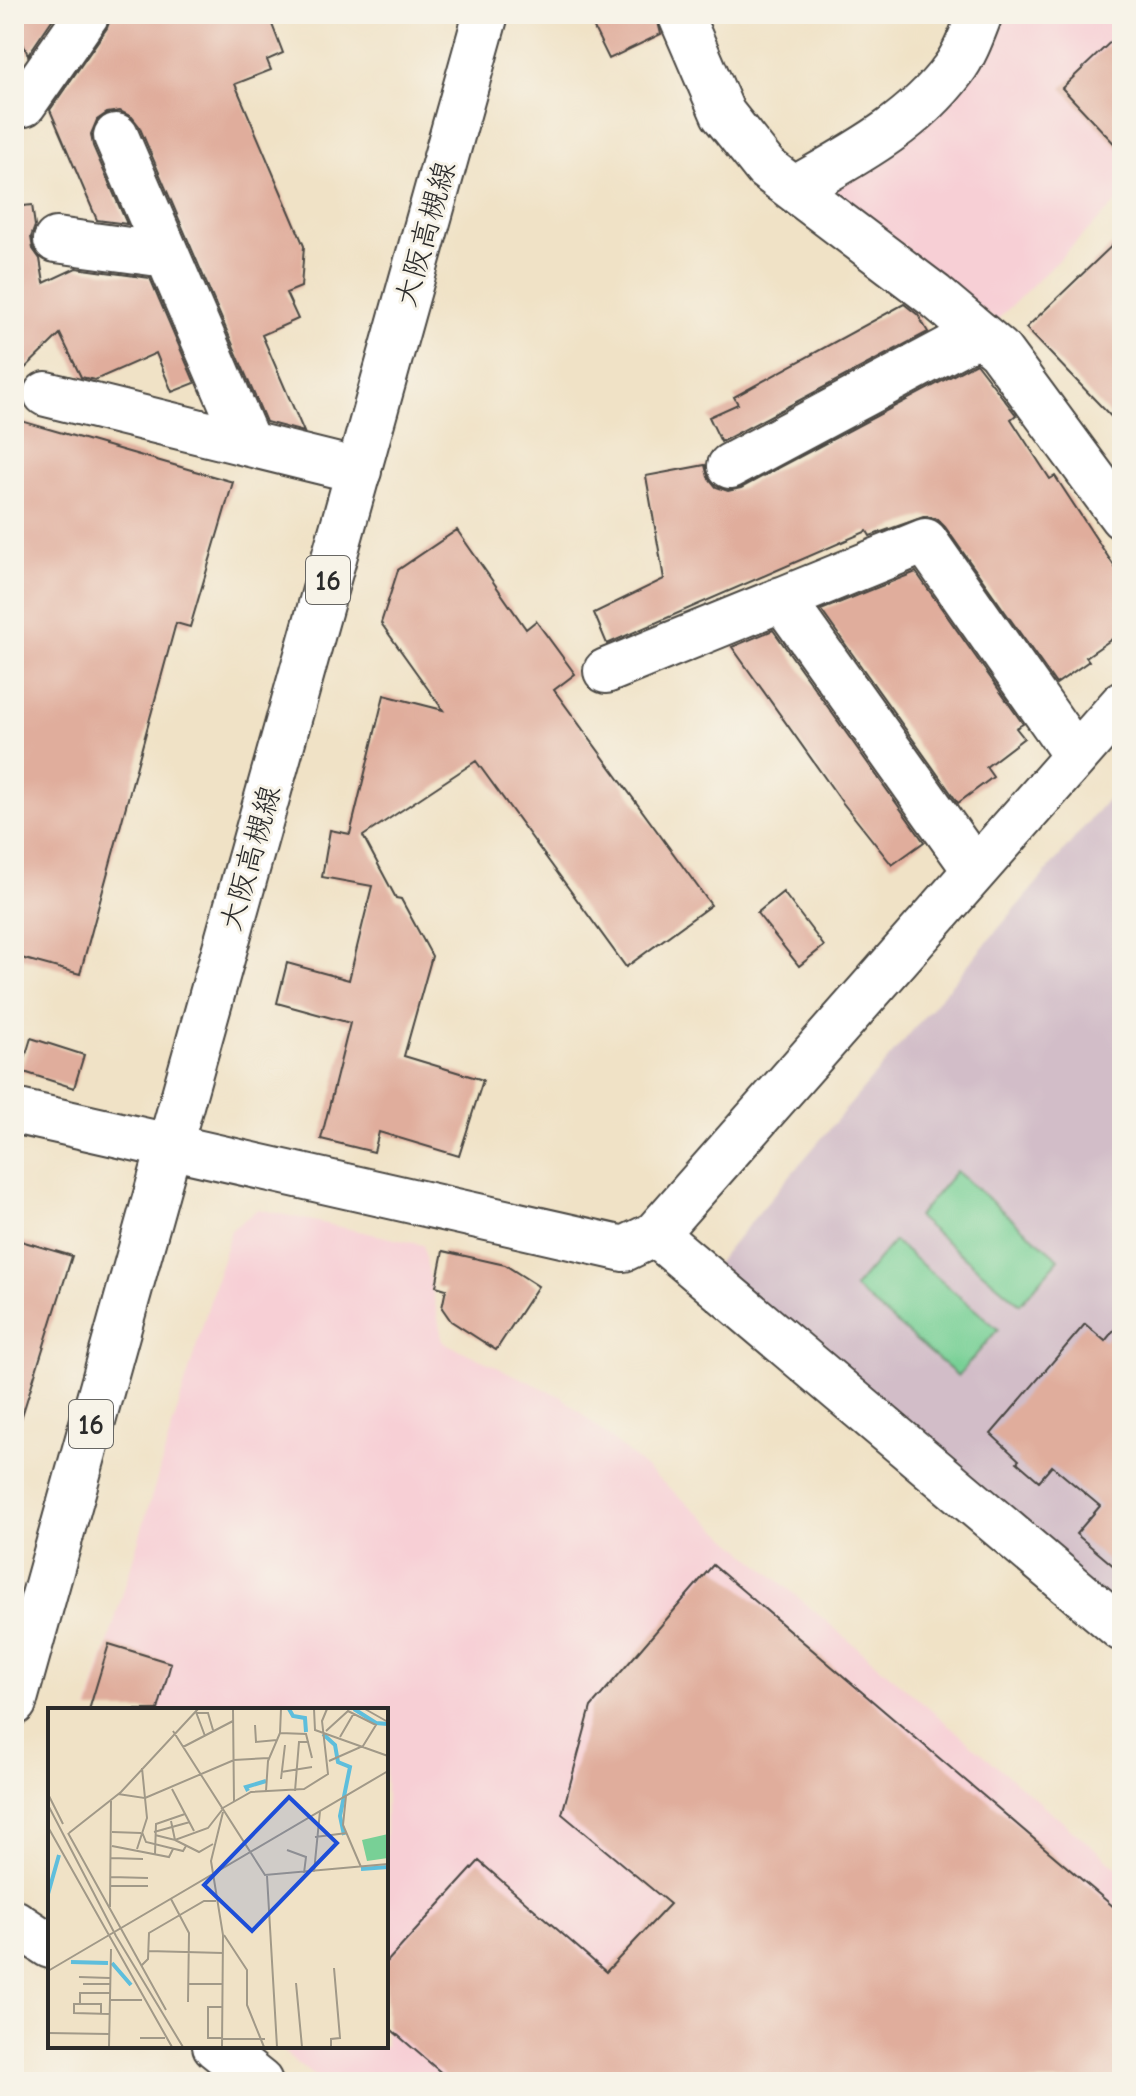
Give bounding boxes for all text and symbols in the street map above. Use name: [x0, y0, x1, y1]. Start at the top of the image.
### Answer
street label: 大阪高槻線: [388, 157, 463, 311]
road number: 16: [306, 556, 350, 604]
street label: 大阪高槻線: [213, 781, 288, 935]
road number: 16: [69, 1400, 113, 1448]
inset map: [48, 1708, 388, 2048]

